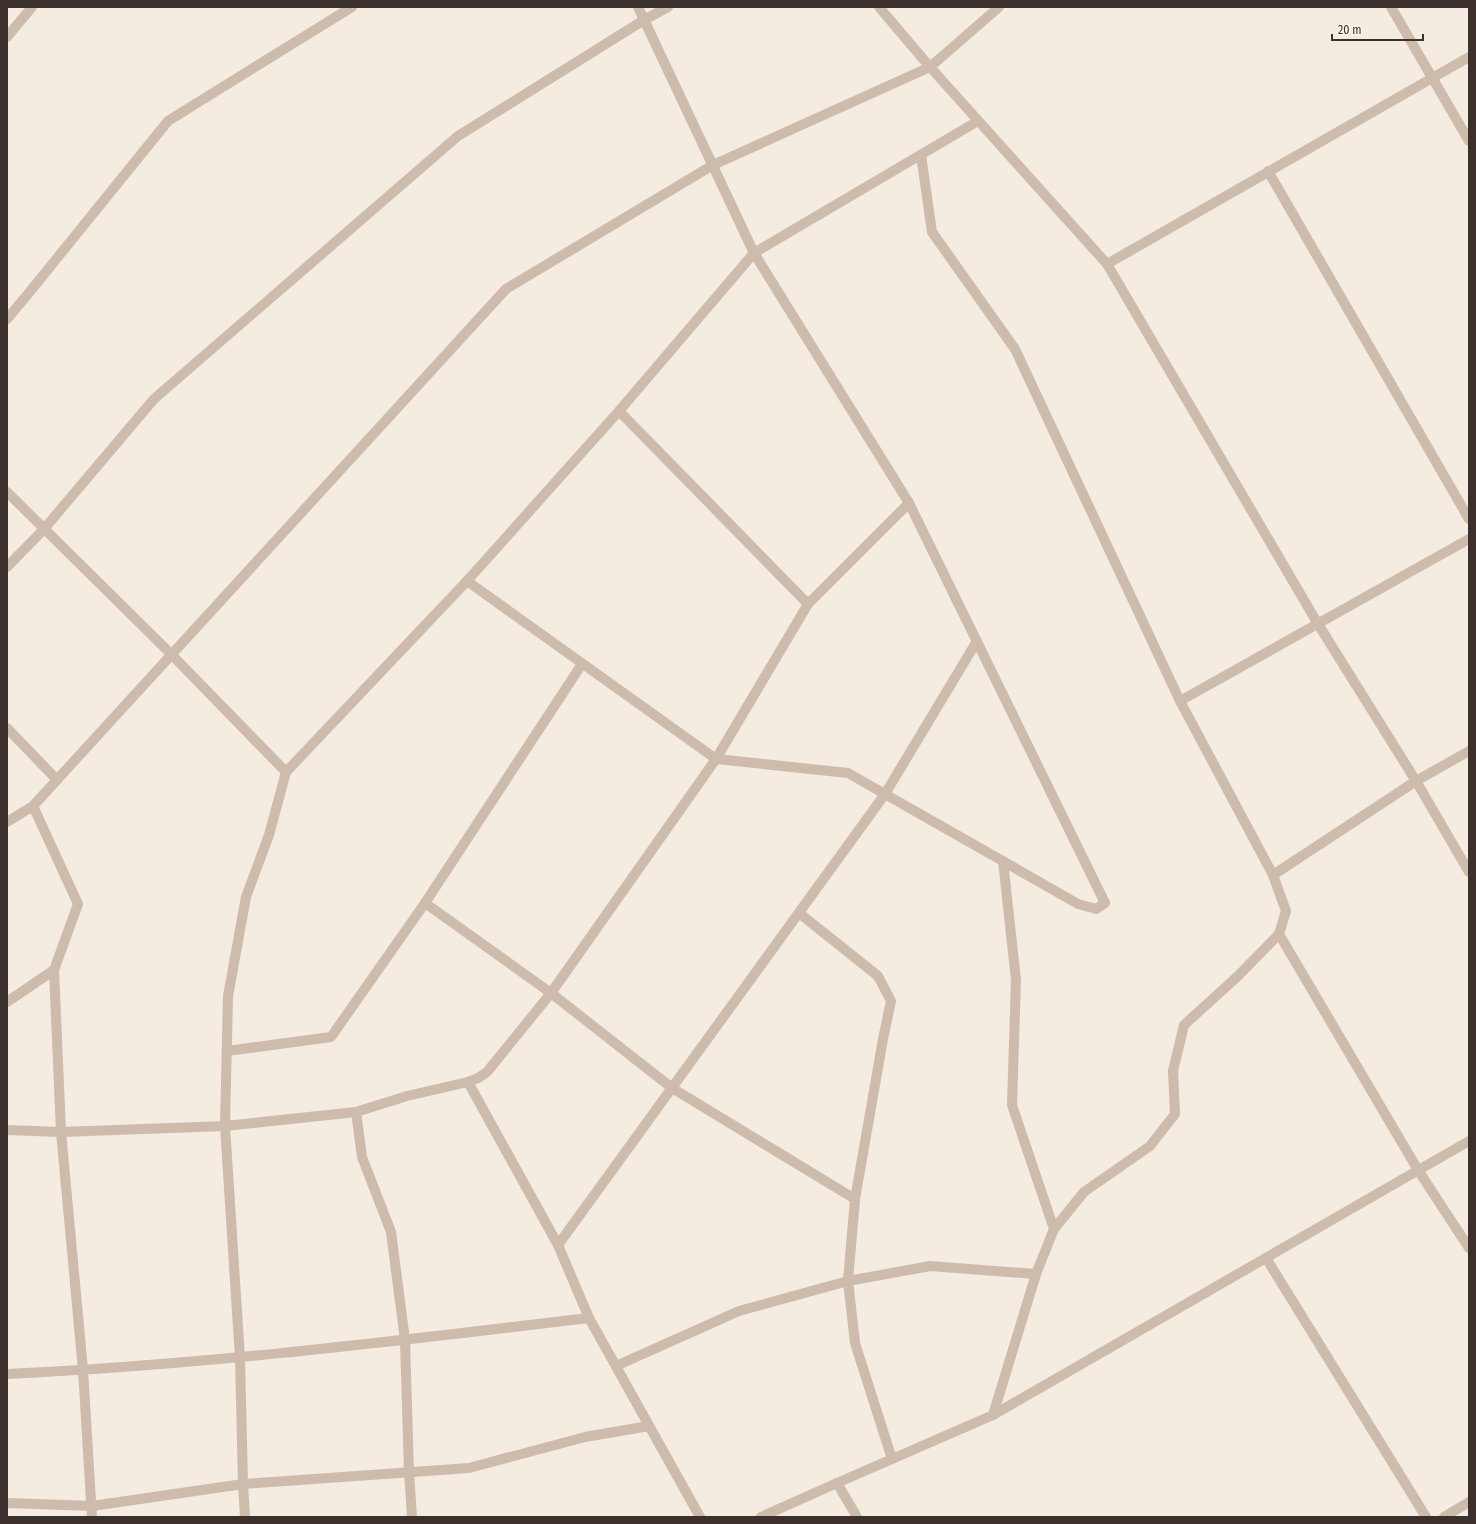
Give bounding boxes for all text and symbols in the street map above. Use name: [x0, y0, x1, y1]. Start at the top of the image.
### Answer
scale bar: [1332, 16, 1423, 42]
text: 20 m: [1338, 23, 1362, 37]

